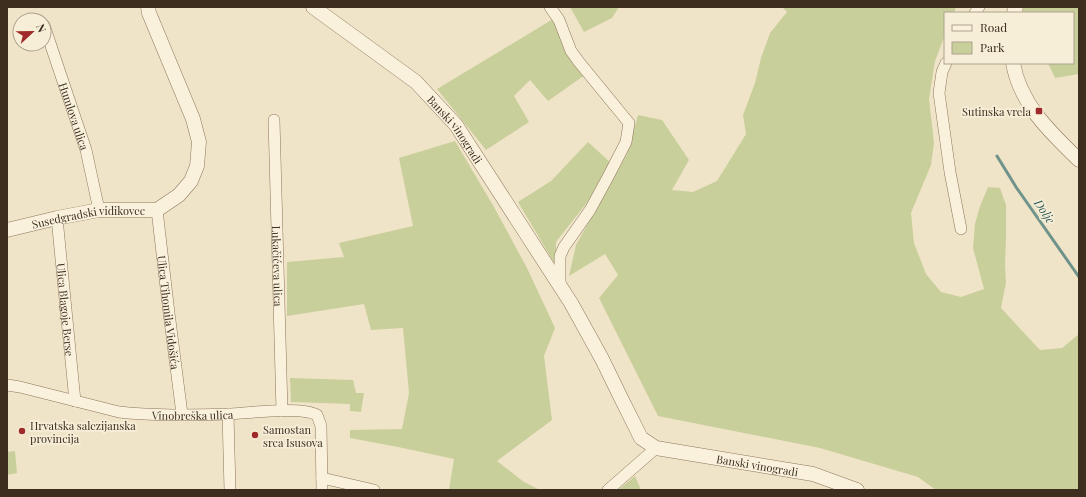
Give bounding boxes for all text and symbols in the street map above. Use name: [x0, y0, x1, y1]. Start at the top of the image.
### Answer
north arrow: [12, 12, 52, 52]
legend: [944, 12, 1074, 64]
text: Road: [980, 19, 1007, 35]
text: N: [33, 22, 50, 35]
text: Park: [980, 39, 1005, 55]
street label: Humlova ulica: [56, 80, 93, 152]
street label: Banski vinogradi: [424, 92, 486, 166]
place label: Sutinska vrela: [962, 104, 1032, 119]
marker: Sutinska vrela: [1034, 106, 1044, 116]
water label: Dolje: [1030, 195, 1059, 226]
street label: Susedgradski vidikovec: [30, 203, 145, 231]
street label: Lukačićeva ulica: [269, 225, 287, 307]
street label: Ulica Tihomila Vidošića: [155, 254, 184, 371]
street label: Ulica Blagoje Berse: [54, 262, 78, 357]
street label: Vinobreška ulica: [151, 406, 234, 422]
place label: Hrvatska salezijanska provincija: [30, 418, 136, 446]
place label: Samostan srca Isusova: [263, 422, 323, 450]
marker: Hrvatska salezijanska provincija: [17, 426, 27, 436]
marker: Samostan srca Isusova: [250, 430, 260, 440]
street label: Banski vinogradi: [715, 451, 799, 479]

